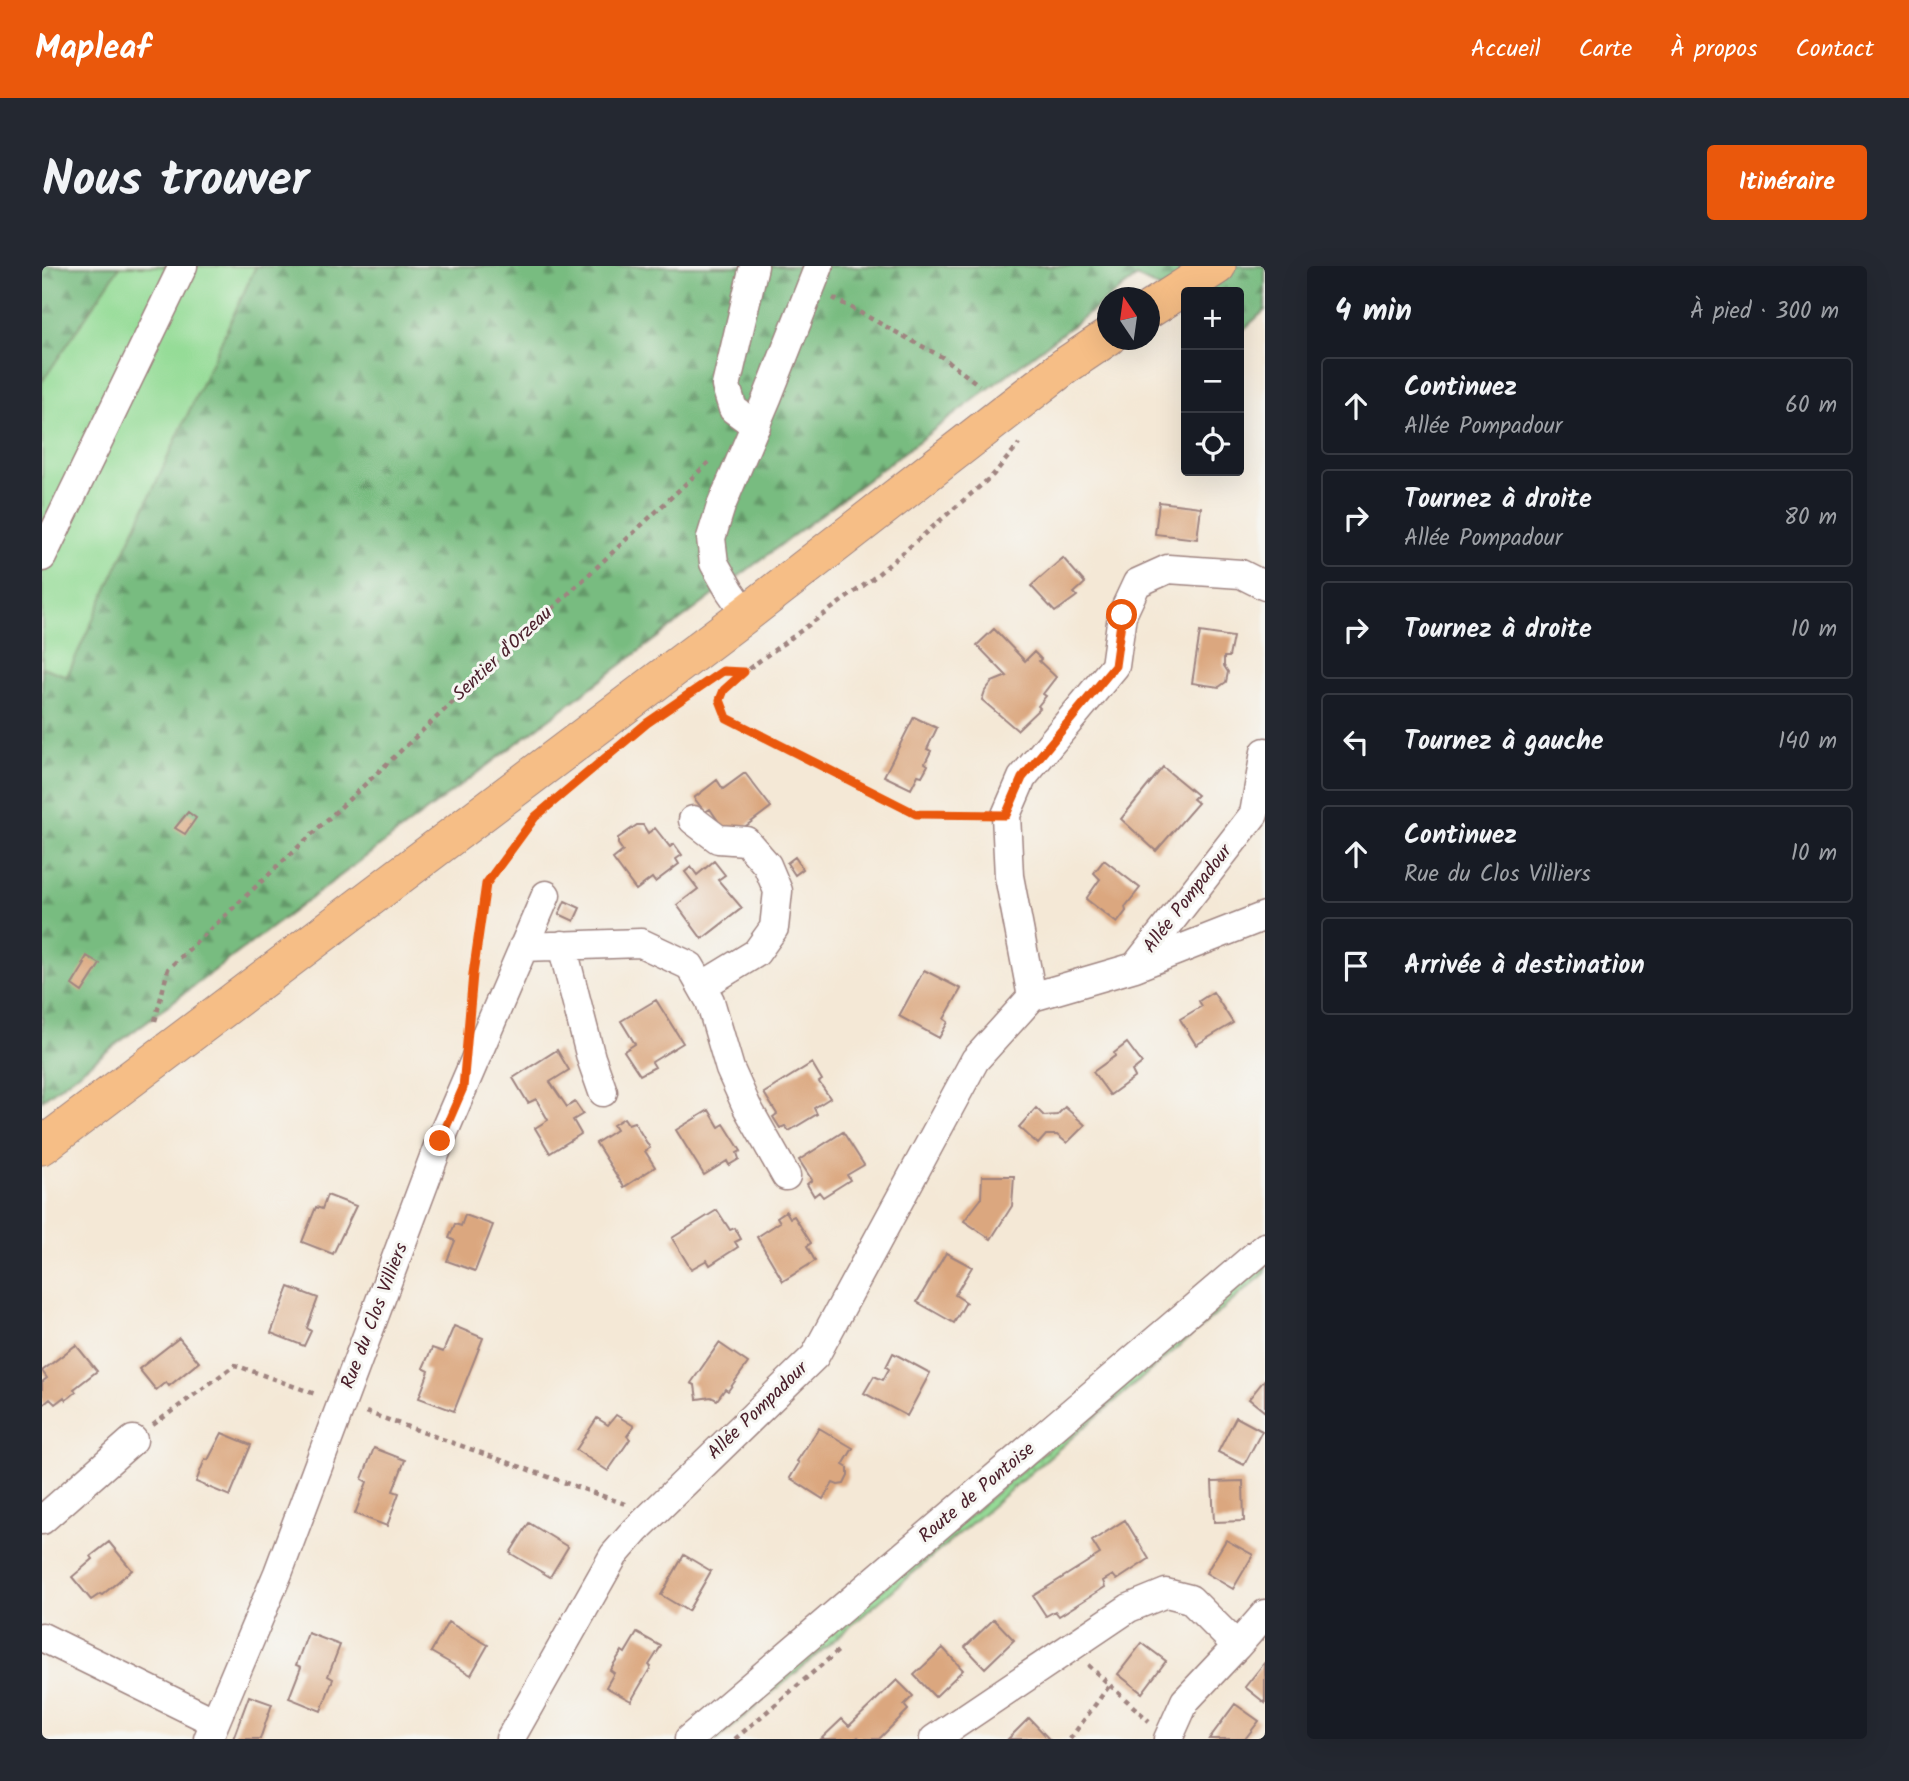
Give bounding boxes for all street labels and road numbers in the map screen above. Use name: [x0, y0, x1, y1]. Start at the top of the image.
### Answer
street label: Sentier d'Orzeau: [446, 599, 560, 709]
street label: Allée Pompadour: [1136, 837, 1241, 960]
street label: Rue du Clos Villiers: [333, 1239, 417, 1393]
street label: Allée Pompadour: [700, 1354, 817, 1467]
street label: Route de Pontoise: [912, 1435, 1042, 1551]

